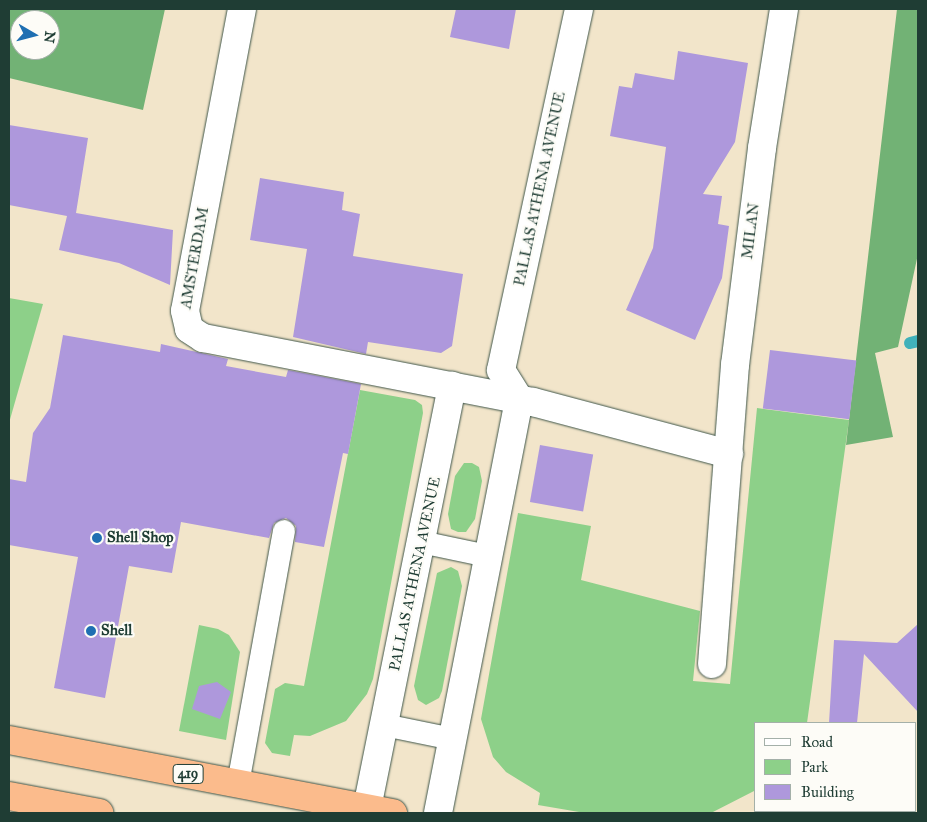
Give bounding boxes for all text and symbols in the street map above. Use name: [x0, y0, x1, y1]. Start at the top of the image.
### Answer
north arrow: [10, 10, 60, 60]
text: N: [40, 30, 59, 44]
street label: PALLAS ATHENA AVENUE: [511, 90, 569, 288]
street label: MILAN: [739, 202, 763, 260]
street label: AMSTERDAM: [177, 206, 213, 310]
street label: PALLAS ATHENA AVENUE: [386, 475, 444, 673]
place label: Shell Shop: [107, 529, 174, 547]
marker: Shell Shop: [91, 532, 103, 544]
place label: Shell: [101, 622, 132, 640]
marker: Shell: [85, 625, 97, 637]
legend: [754, 722, 917, 812]
text: Road: [801, 733, 833, 751]
text: Park: [801, 758, 828, 776]
road number: 419: [172, 762, 204, 786]
text: Building: [801, 783, 854, 801]

